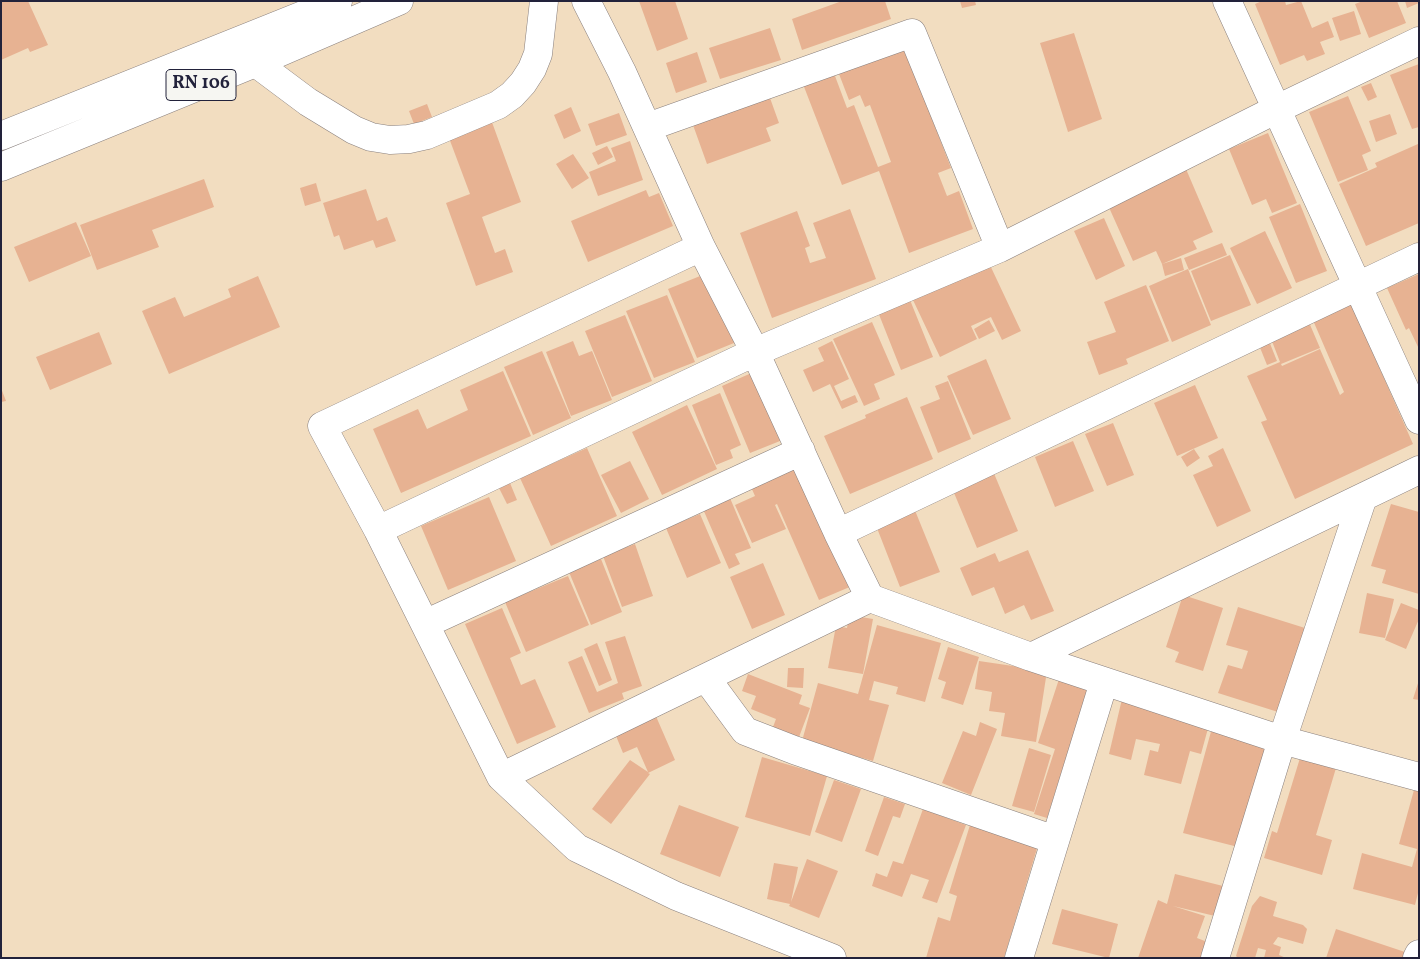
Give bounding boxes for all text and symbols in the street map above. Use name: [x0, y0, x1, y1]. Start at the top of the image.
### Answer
road number: RN 106: [166, 70, 236, 100]

